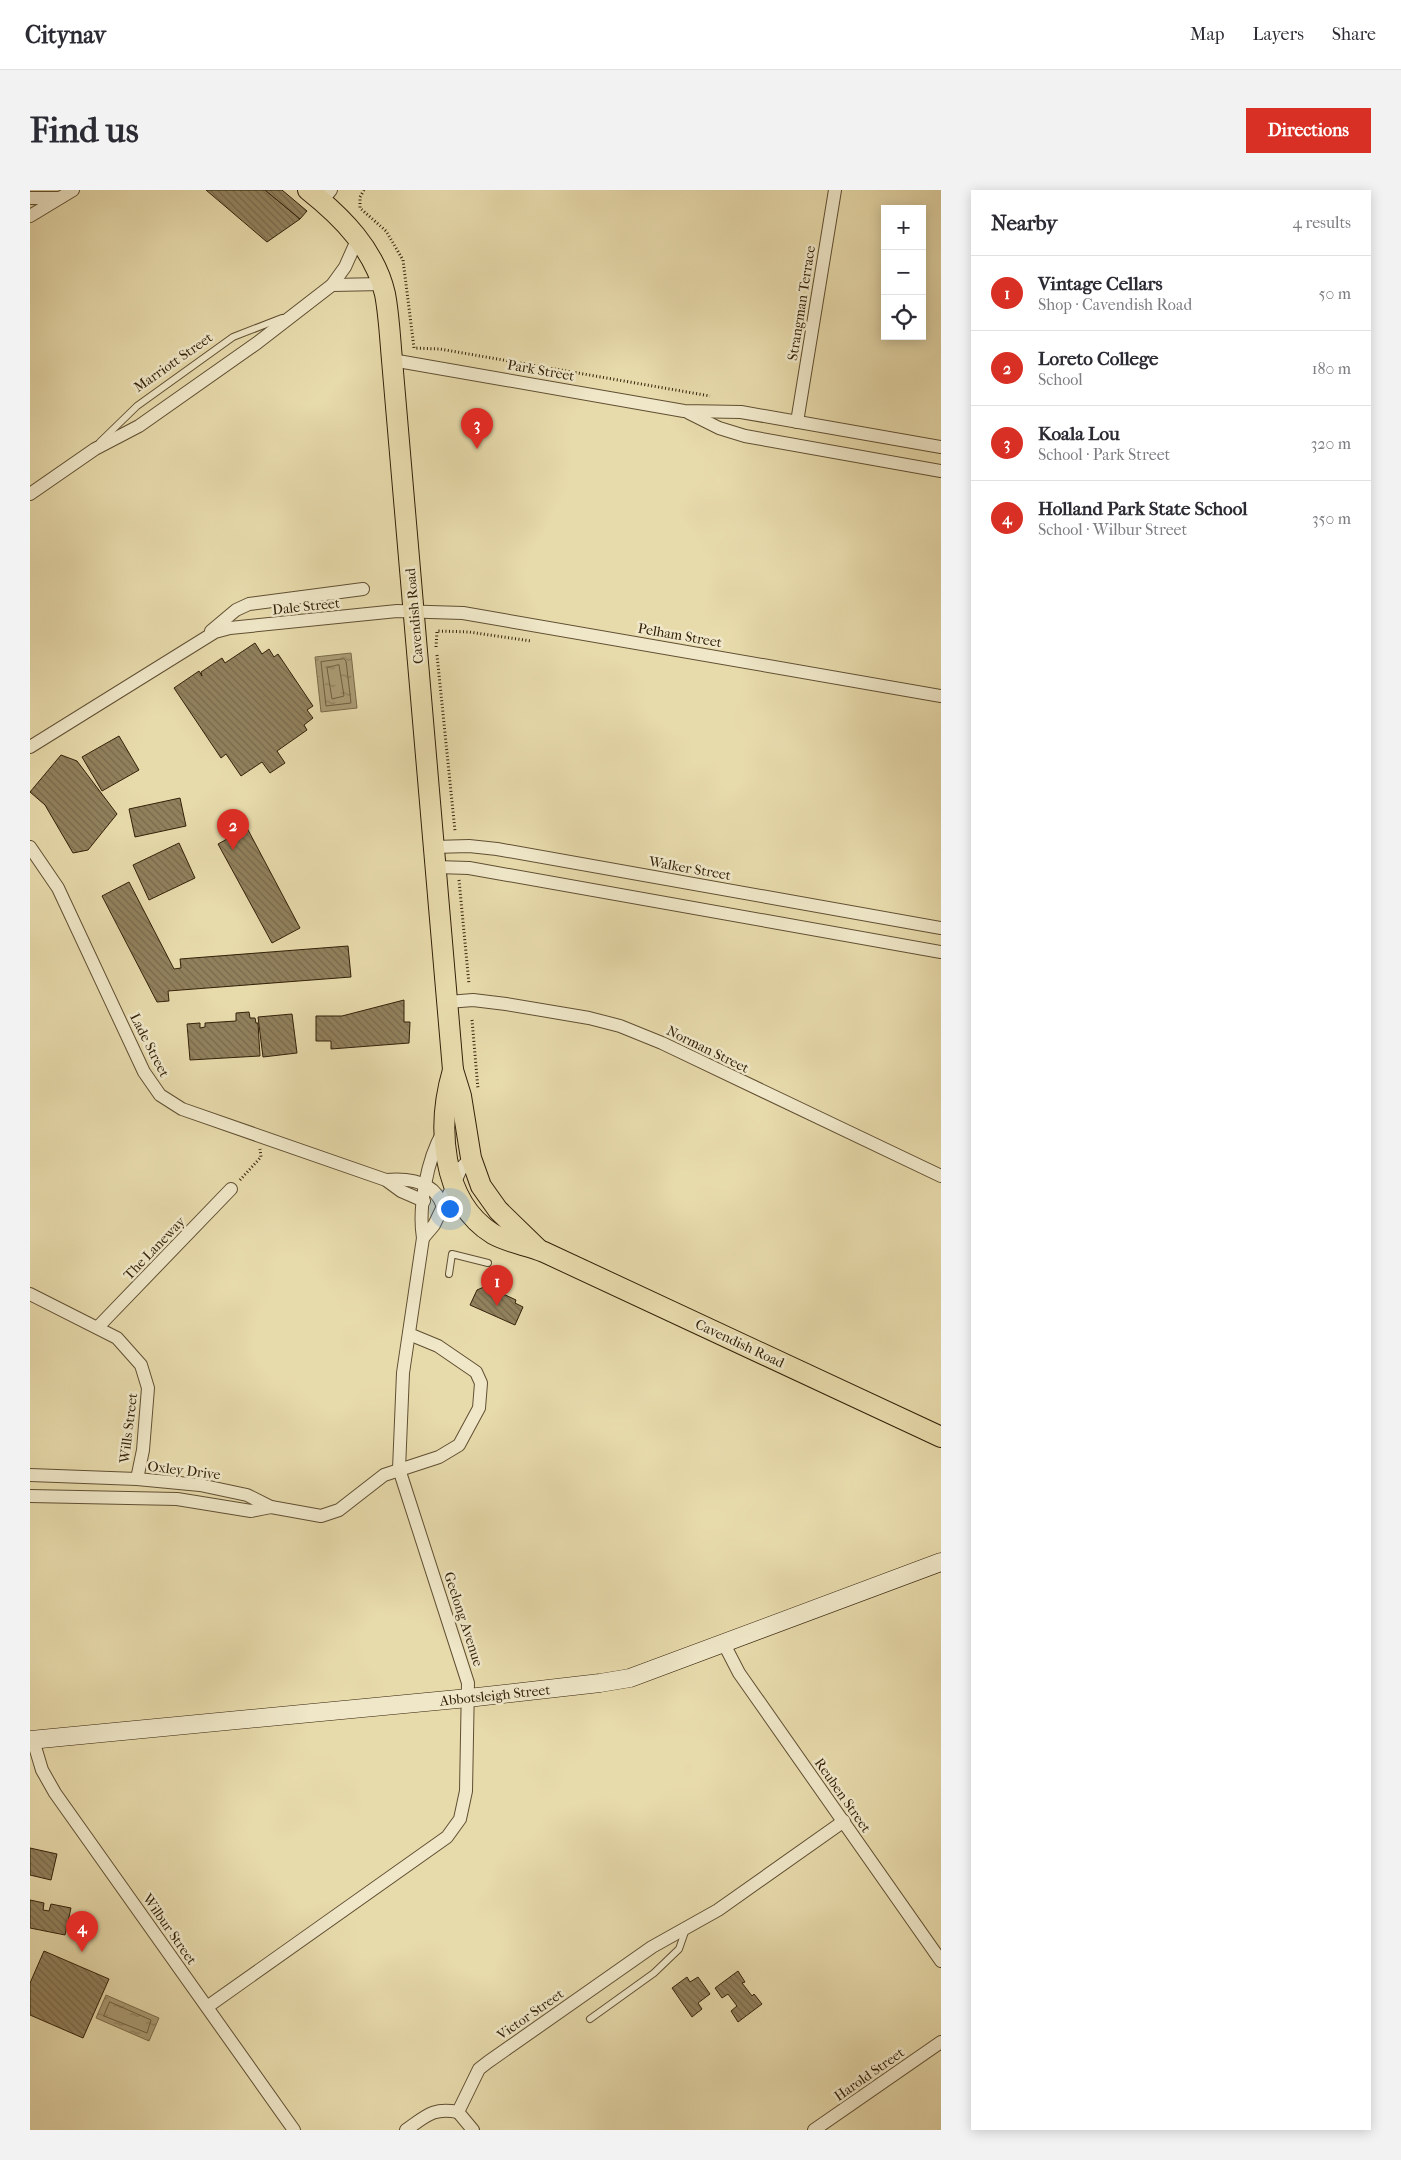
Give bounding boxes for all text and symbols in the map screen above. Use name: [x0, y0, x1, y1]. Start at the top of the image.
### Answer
text: Citynav: [25, 21, 106, 49]
text: Map: [1190, 24, 1224, 45]
text: Layers: [1252, 24, 1304, 45]
text: Share: [1332, 24, 1376, 45]
button: Directions: [1246, 108, 1371, 153]
text: Find us: [30, 110, 139, 151]
map controls: [881, 205, 926, 340]
button: +: [881, 205, 926, 250]
text: Nearby: [991, 211, 1057, 235]
text: 4 results: [1293, 213, 1351, 232]
street label: Strangman Terrace: [784, 244, 819, 362]
button: −: [881, 250, 926, 295]
text: Vintage Cellars: [1038, 273, 1163, 295]
text: 1: [1004, 284, 1010, 303]
text: 50 m: [1319, 284, 1351, 303]
button: locate: [881, 295, 926, 340]
text: Shop · Cavendish Road: [1038, 295, 1192, 314]
street label: Marriott Street: [131, 329, 216, 396]
text: Loreto College: [1038, 348, 1159, 370]
street label: Park Street: [506, 356, 576, 385]
text: 2: [1003, 359, 1011, 378]
text: 180 m: [1312, 359, 1351, 378]
text: School: [1038, 370, 1083, 389]
pin: 3: [461, 408, 493, 449]
text: Koala Lou: [1038, 423, 1120, 445]
text: 3: [1004, 434, 1010, 453]
text: 320 m: [1311, 434, 1351, 453]
text: School · Park Street: [1038, 445, 1170, 464]
text: Holland Park State School: [1038, 498, 1248, 520]
text: 4: [1002, 509, 1012, 528]
text: 350 m: [1312, 509, 1351, 528]
text: School · Wilbur Street: [1038, 520, 1187, 539]
street label: Cavendish Road: [402, 567, 427, 665]
street label: Dale Street: [271, 594, 341, 618]
street label: Pelham Street: [637, 620, 723, 651]
pin: 2: [217, 809, 249, 850]
street label: Walker Street: [647, 853, 732, 884]
street label: Lade Street: [126, 1010, 173, 1080]
street label: Norman Street: [664, 1022, 752, 1077]
your location: [437, 1196, 463, 1222]
street label: The Laneway: [120, 1213, 189, 1283]
pin: 1: [481, 1265, 513, 1306]
street label: Cavendish Road: [693, 1315, 787, 1372]
street label: Wills Street: [116, 1392, 141, 1465]
street label: Oxley Drive: [146, 1458, 222, 1483]
street label: Geelong Avenue: [440, 1570, 487, 1669]
street label: Abbotsleigh Street: [438, 1681, 551, 1710]
street label: Reuben Street: [811, 1755, 875, 1836]
street label: Wilbur Street: [138, 1890, 200, 1968]
pin: 4: [66, 1911, 98, 1952]
street label: Victor Street: [493, 1985, 567, 2044]
street label: Harold Street: [831, 2044, 908, 2105]

